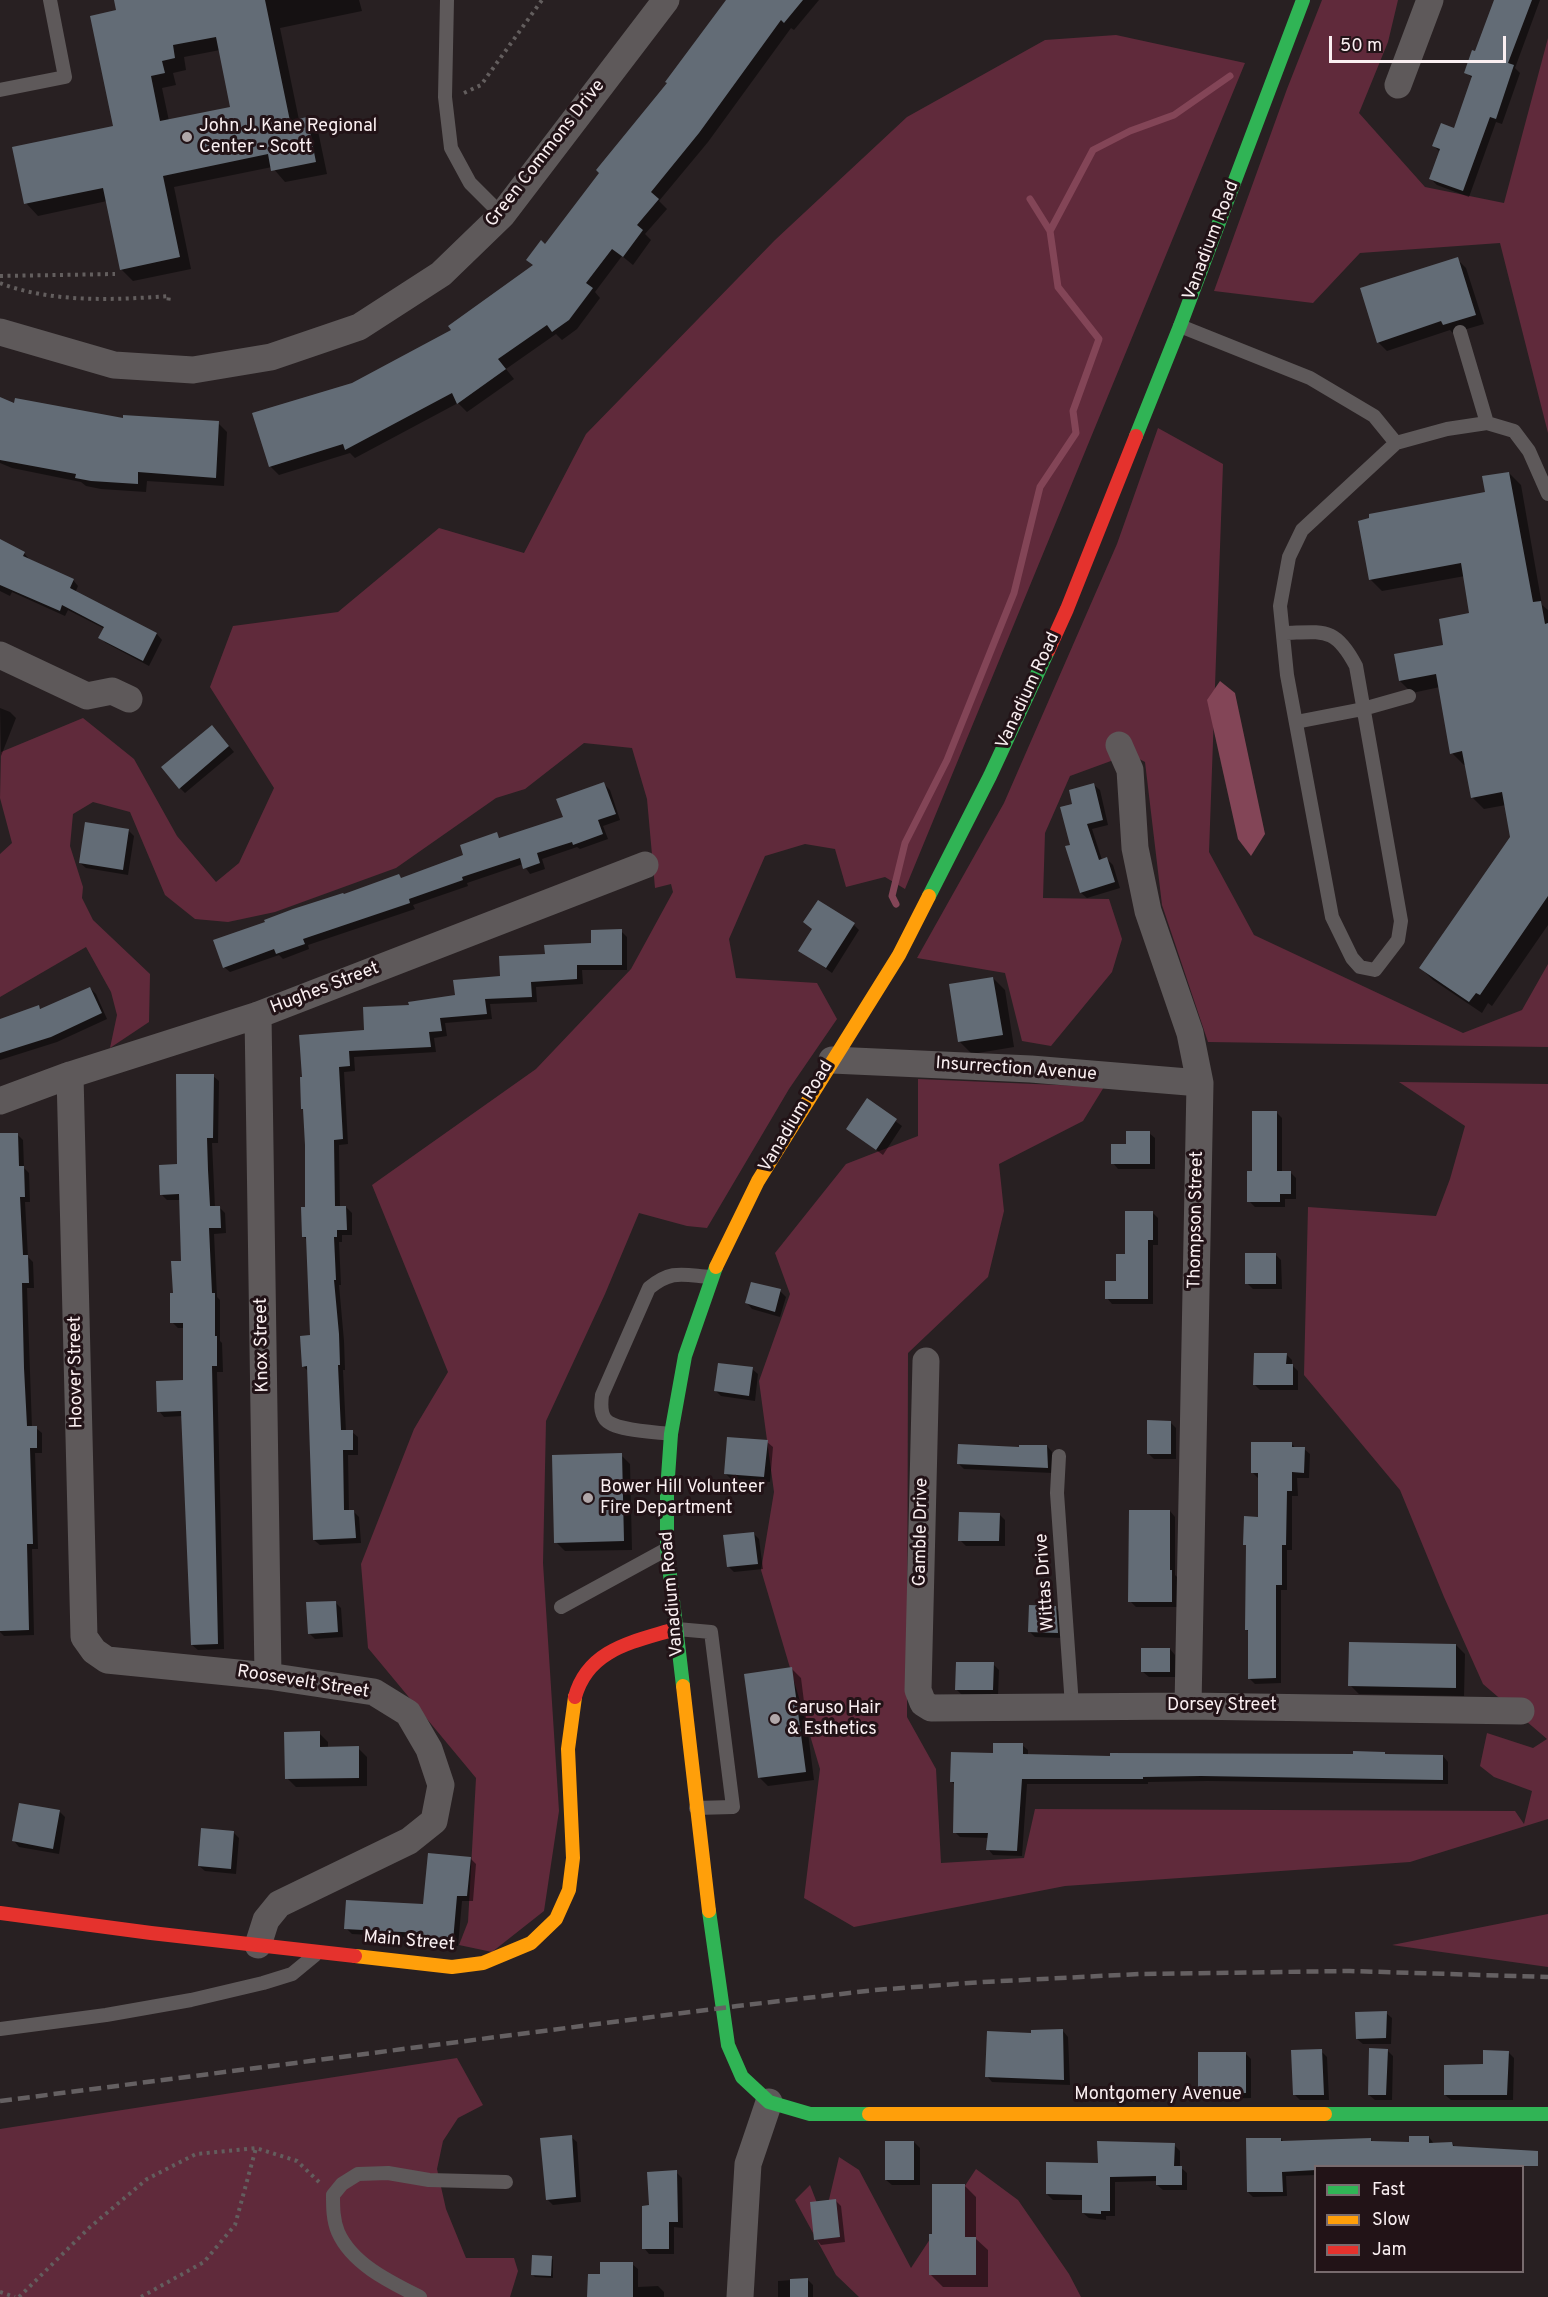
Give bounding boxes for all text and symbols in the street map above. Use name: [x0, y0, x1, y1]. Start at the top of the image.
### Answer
scale bar: [1332, 24, 1509, 62]
text: 50 m: [1340, 35, 1382, 58]
street label: Green Commons Drive: [482, 76, 610, 232]
place label: John J. Kane Regional Center - Scott: [199, 116, 377, 158]
marker: John J. Kane Regional Center - Scott: [180, 130, 194, 144]
street label: Vanadium Road: [1179, 178, 1245, 304]
street label: Vanadium Road: [993, 629, 1065, 753]
street label: Hughes Street: [267, 958, 383, 1020]
street label: Insurrection Avenue: [935, 1054, 1097, 1086]
street label: Vanadium Road: [755, 1057, 839, 1177]
street label: Thompson Street: [1185, 1151, 1209, 1289]
street label: Knox Street: [251, 1297, 275, 1393]
street label: Hoover Street: [65, 1315, 89, 1429]
place label: Bower Hill Volunteer Fire Department: [600, 1477, 765, 1520]
street label: Gamble Drive: [910, 1477, 934, 1587]
marker: Bower Hill Volunteer Fire Department: [581, 1491, 595, 1505]
street label: Vanadium Road: [657, 1530, 689, 1658]
street label: Wittas Drive: [1032, 1533, 1060, 1631]
street label: Roosevelt Street: [235, 1662, 371, 1704]
street label: Dorsey Street: [1167, 1695, 1277, 1717]
place label: Caruso Hair & Esthetics: [787, 1698, 881, 1740]
marker: Caruso Hair & Esthetics: [768, 1712, 782, 1726]
street label: Main Street: [362, 1927, 456, 1957]
street label: Montgomery Avenue: [1074, 2084, 1242, 2106]
legend: [1314, 2165, 1524, 2273]
text: Fast: [1372, 2179, 1405, 2202]
text: Slow: [1372, 2209, 1410, 2232]
text: Jam: [1372, 2239, 1407, 2262]

